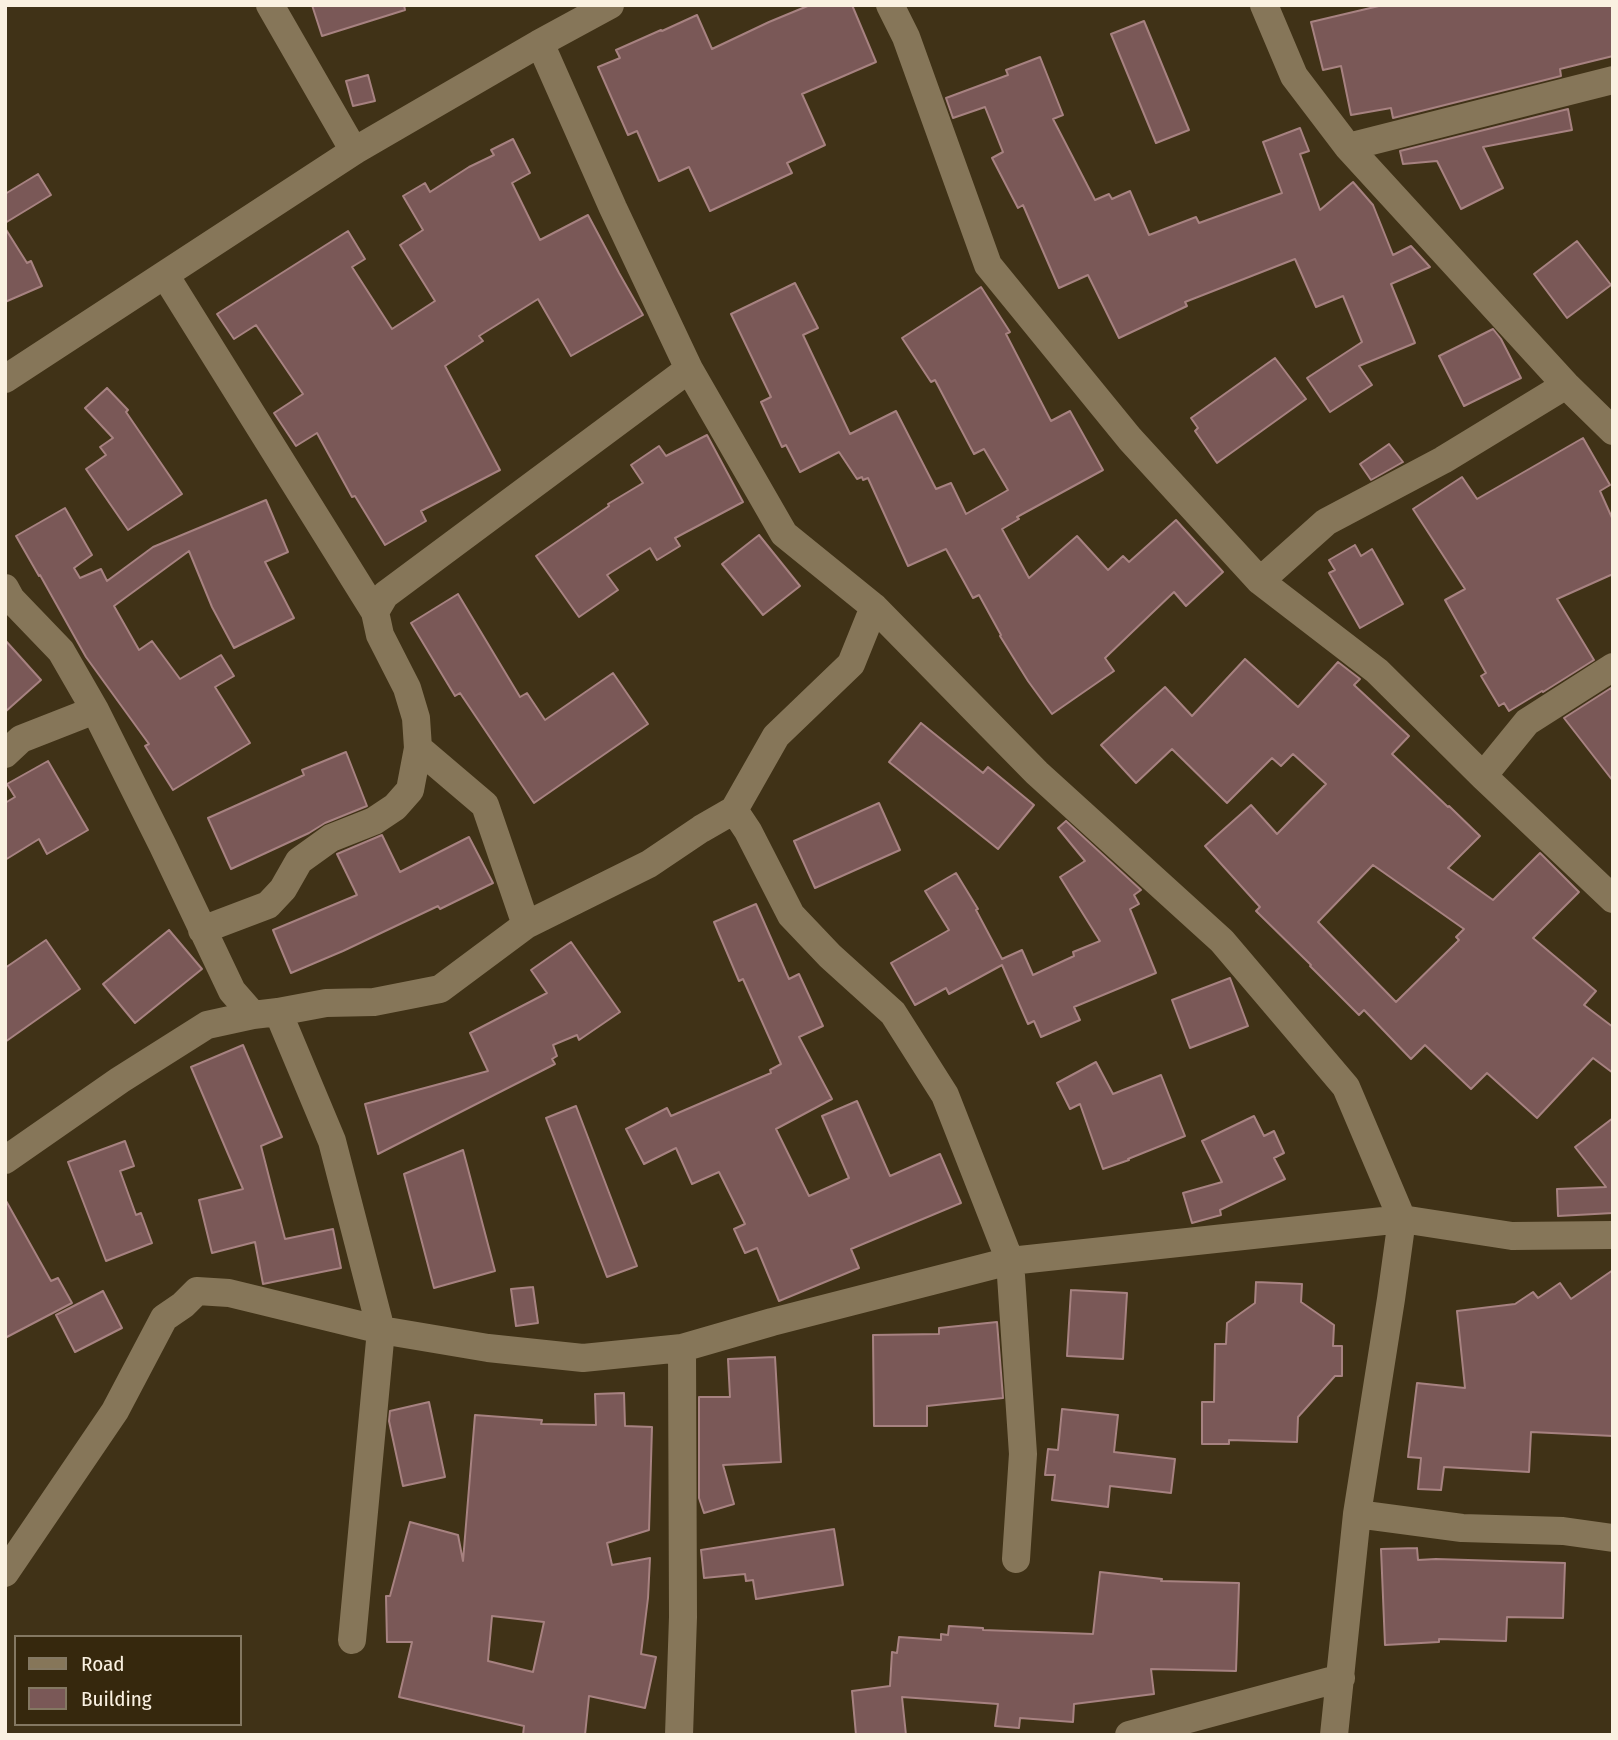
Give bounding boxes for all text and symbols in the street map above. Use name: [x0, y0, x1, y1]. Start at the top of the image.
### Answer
legend: [14, 1635, 242, 1726]
text: Road: [81, 1651, 125, 1677]
text: Building: [81, 1686, 152, 1712]

